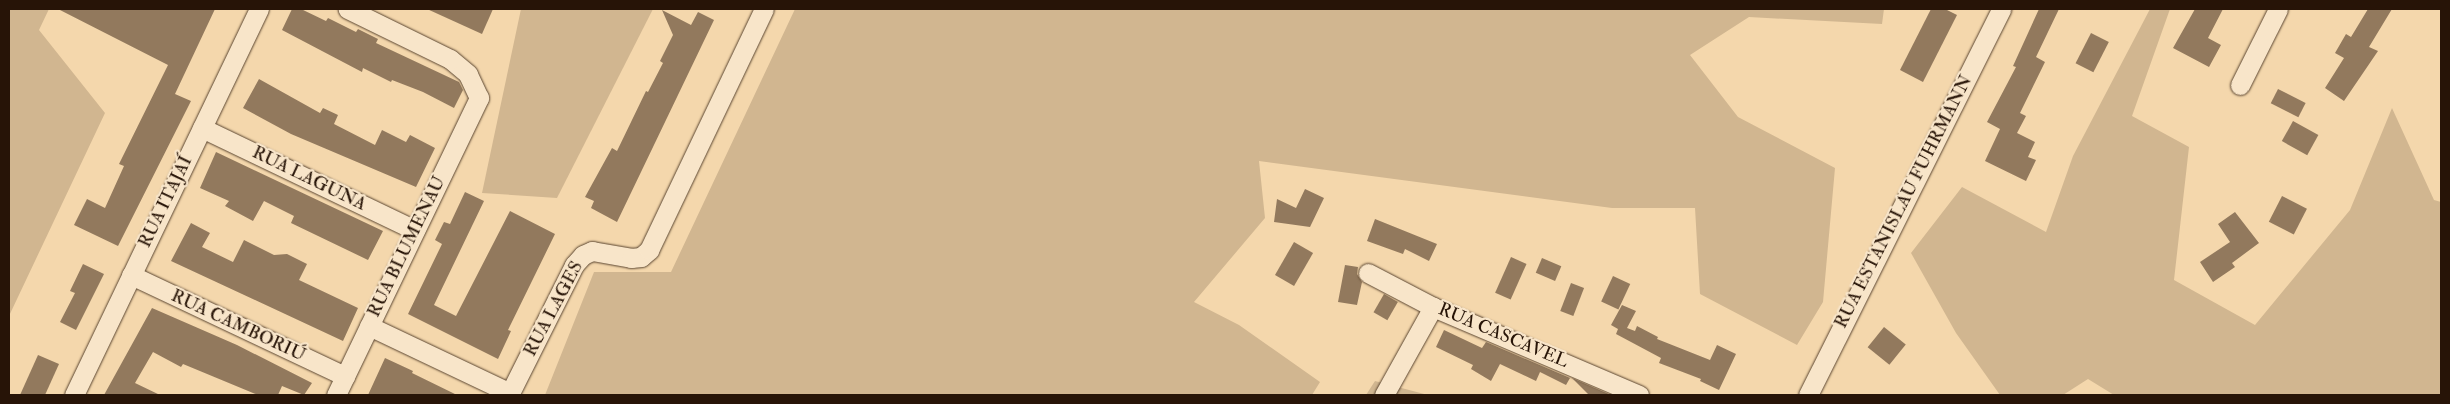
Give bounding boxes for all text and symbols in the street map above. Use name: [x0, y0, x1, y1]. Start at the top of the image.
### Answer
street label: RUA ESTANISLAU FUHRMANN: [1831, 72, 1977, 332]
street label: RUA LAGUNA: [248, 142, 370, 216]
street label: RUA ITAJAÍ: [135, 153, 197, 251]
street label: RUA BLUMENAU: [364, 173, 450, 321]
street label: RUA LAGES: [520, 258, 588, 360]
street label: RUA CAMBORIÚ: [167, 285, 309, 367]
street label: RUA CASCAVEL: [1435, 299, 1571, 373]

